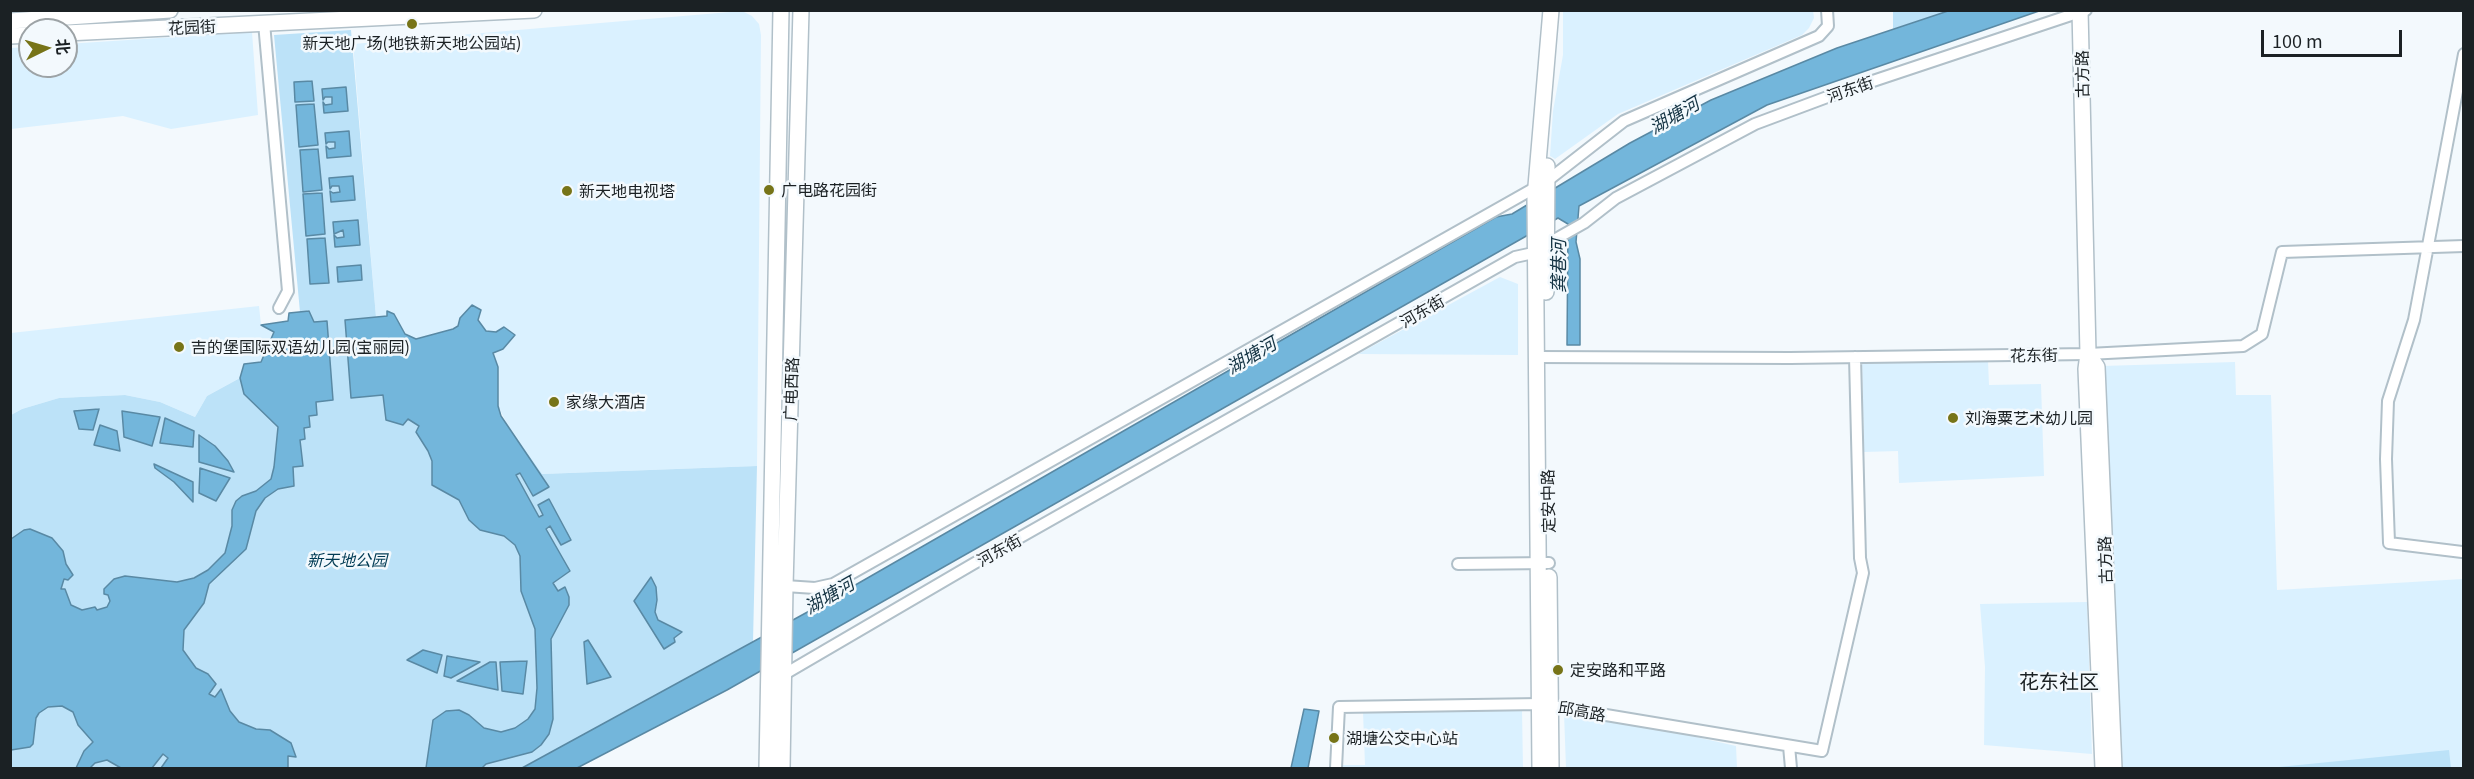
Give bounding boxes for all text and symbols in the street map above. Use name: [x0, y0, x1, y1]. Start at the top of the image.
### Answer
street label: 花园街: [168, 16, 216, 38]
marker: 新天地广场(地铁新天地公园站): [405, 17, 419, 31]
north arrow: [18, 18, 78, 78]
scale bar: [2264, 18, 2405, 56]
text: 100 m: [2272, 27, 2323, 53]
place label: 新天地广场(地铁新天地公园站): [303, 33, 521, 53]
text: 北: [51, 38, 77, 56]
street label: 古方路: [2072, 50, 2092, 98]
street label: 河东街: [1824, 72, 1876, 106]
water label: 湖塘河: [1645, 92, 1703, 138]
place label: 广电路花园街: [781, 180, 877, 200]
place label: 新天地电视塔: [579, 181, 675, 201]
marker: 广电路花园街: [762, 183, 776, 197]
marker: 新天地电视塔: [560, 184, 574, 198]
water label: 龚巷河: [1547, 239, 1569, 293]
street label: 河东街: [1396, 291, 1448, 331]
water label: 湖塘河: [1222, 332, 1280, 378]
place label: 吉的堡国际双语幼儿园(宝丽园): [191, 337, 410, 357]
marker: 吉的堡国际双语幼儿园(宝丽园): [172, 340, 186, 354]
street label: 花东街: [2010, 345, 2058, 365]
street label: 广电西路: [780, 357, 802, 421]
place label: 家缘大酒店: [566, 392, 646, 412]
marker: 家缘大酒店: [547, 395, 561, 409]
place label: 刘海粟艺术幼儿园: [1965, 408, 2093, 428]
marker: 刘海粟艺术幼儿园: [1946, 411, 1960, 425]
street label: 定安中路: [1538, 469, 1558, 533]
street label: 河东街: [973, 530, 1025, 570]
street label: 古方路: [2095, 536, 2115, 584]
park label: 新天地公园: [307, 550, 387, 570]
water label: 湖塘河: [800, 572, 858, 618]
place label: 定安路和平路: [1570, 660, 1666, 680]
marker: 定安路和平路: [1551, 663, 1565, 677]
district label: 花东社区: [2019, 669, 2099, 693]
street label: 邱高路: [1557, 697, 1607, 725]
place label: 湖塘公交中心站: [1346, 728, 1458, 748]
marker: 湖塘公交中心站: [1327, 731, 1341, 745]

